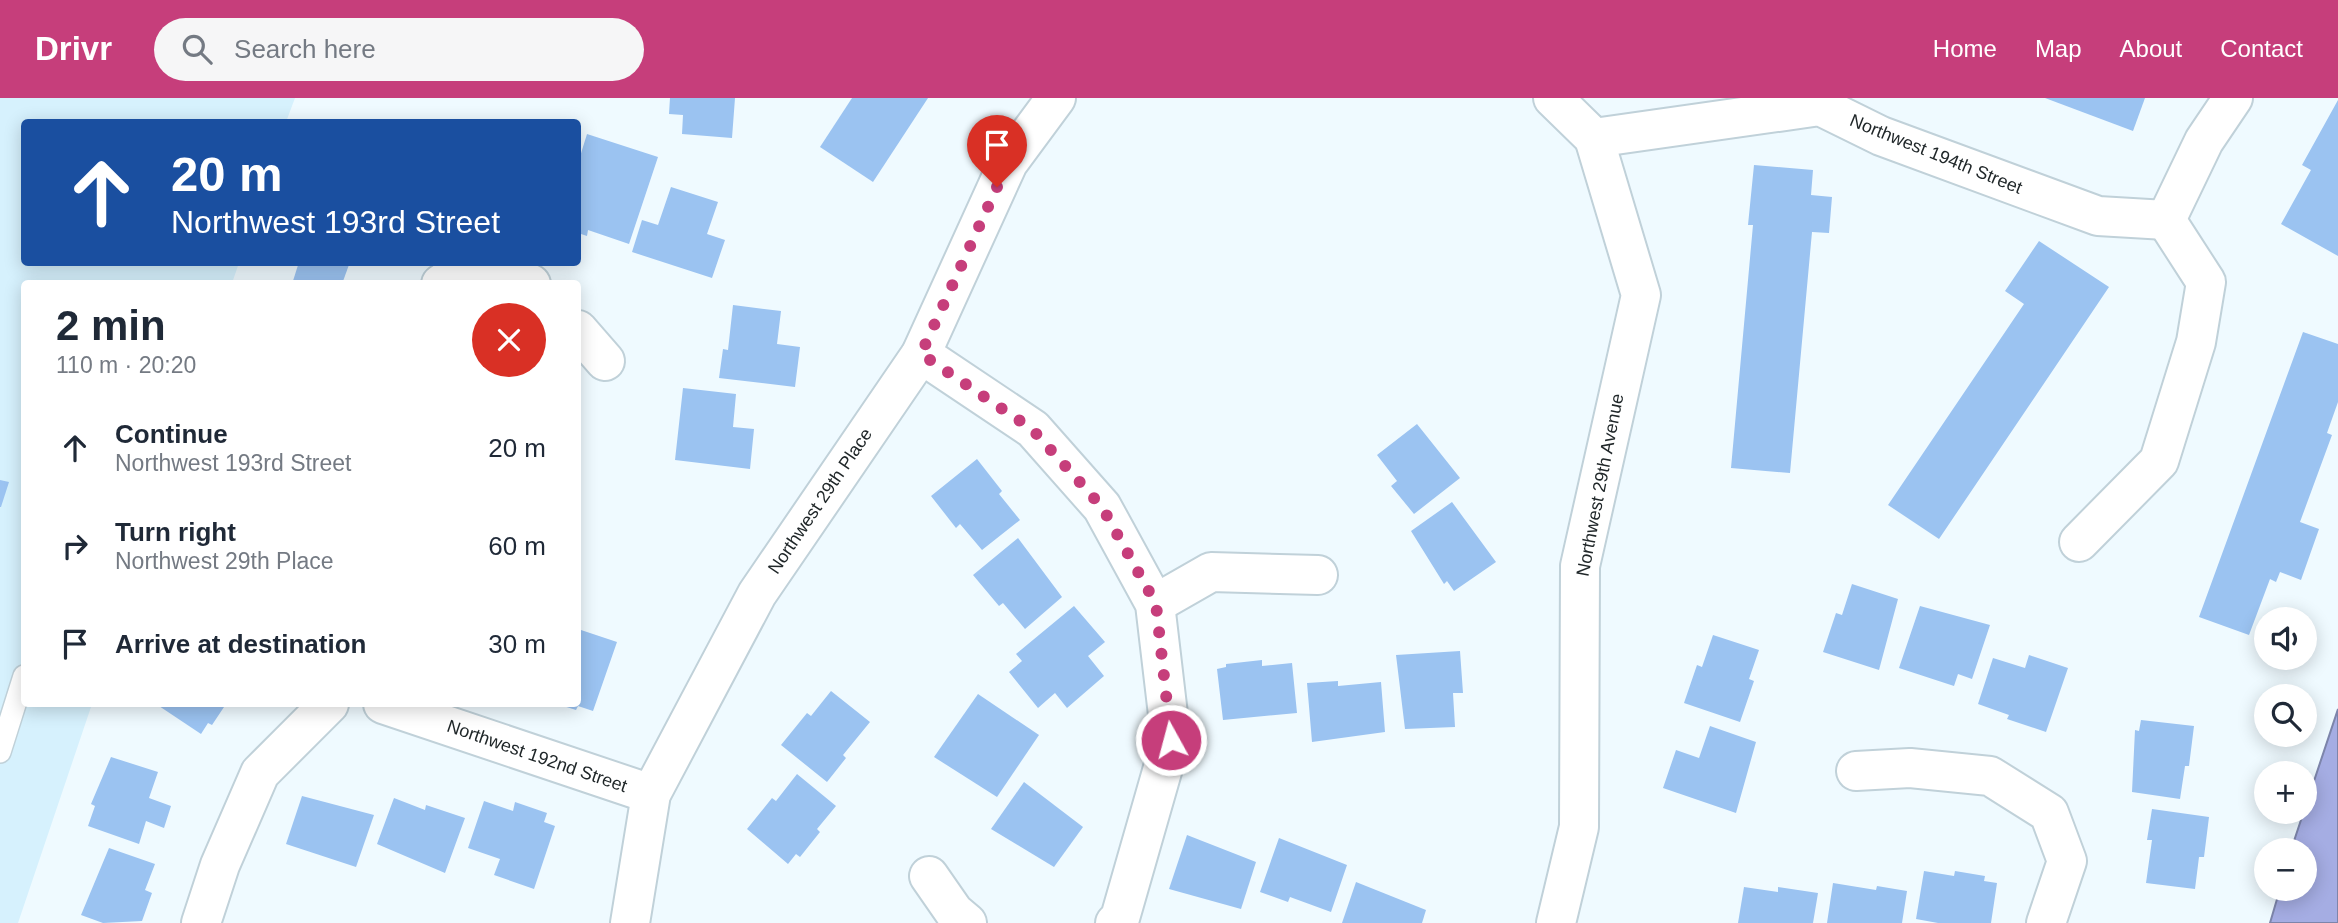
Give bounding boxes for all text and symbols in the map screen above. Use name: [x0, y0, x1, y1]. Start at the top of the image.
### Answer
search box: [154, 18, 644, 81]
text: Drivr: [35, 30, 112, 67]
icon: search: [178, 30, 216, 68]
text: Search here: [234, 34, 376, 64]
text: Home: [1933, 35, 1997, 62]
text: Map: [2035, 35, 2082, 62]
text: About: [2120, 35, 2182, 62]
text: Contact: [2220, 35, 2303, 62]
street label: Northwest 194th Street: [1847, 110, 2025, 198]
pin: [967, 115, 1027, 187]
icon: arrive: [978, 126, 1016, 164]
icon: ahead: [56, 147, 147, 238]
text: 20 m: [171, 147, 283, 201]
text: Northwest 193rd Street: [171, 204, 500, 240]
text: 2 min: [56, 302, 166, 349]
button: close: [472, 303, 546, 377]
text: 110 m · 20:20: [56, 352, 196, 378]
street label: Northwest 29th Avenue: [1572, 392, 1628, 578]
text: Continue: [115, 419, 228, 449]
street label: Northwest 29th Place: [764, 424, 876, 578]
icon: ahead: [56, 429, 94, 467]
text: 20 m: [488, 433, 546, 463]
text: Northwest 193rd Street: [115, 450, 352, 476]
text: Turn right: [115, 517, 236, 547]
icon: right: [56, 527, 94, 565]
text: 60 m: [488, 531, 546, 561]
text: Northwest 29th Place: [115, 548, 334, 574]
map controls: [2254, 607, 2317, 901]
button: sound: [2254, 607, 2317, 670]
icon: arrive: [56, 625, 94, 663]
text: Arrive at destination: [115, 629, 366, 659]
text: 30 m: [488, 629, 546, 659]
button: search: [2254, 684, 2317, 747]
position arrow: [1134, 703, 1208, 777]
street label: Northwest 192nd Street: [444, 716, 630, 796]
button: +: [2254, 761, 2317, 824]
button: −: [2254, 838, 2317, 901]

